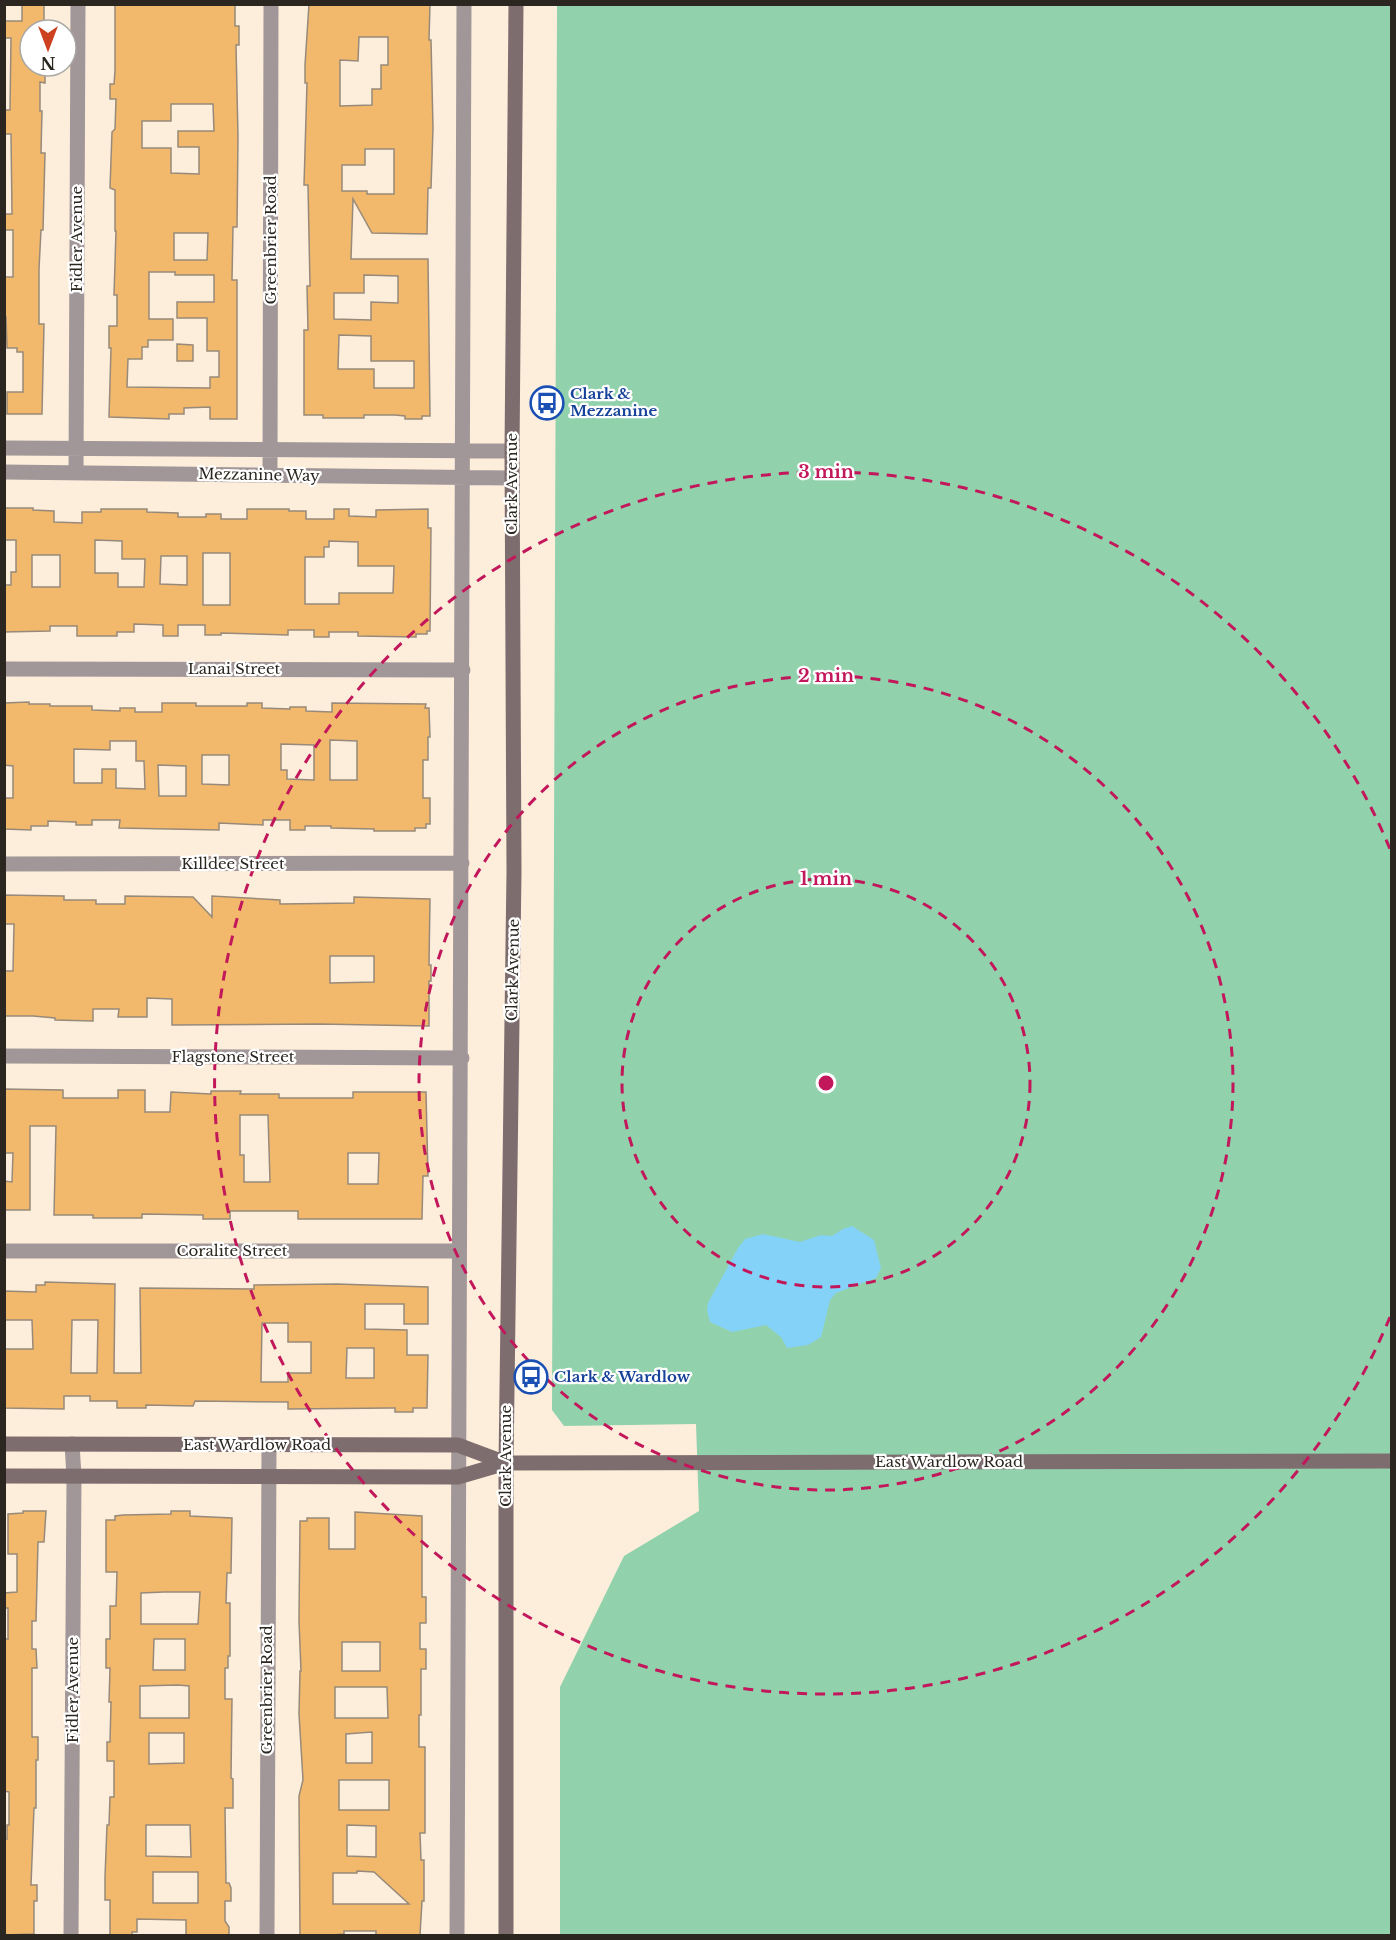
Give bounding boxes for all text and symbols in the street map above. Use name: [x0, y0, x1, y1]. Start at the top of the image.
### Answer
north arrow: [18, 18, 78, 78]
text: N: [40, 53, 56, 73]
street label: Greenbrier Road: [261, 175, 280, 305]
street label: Fidler Avenue: [67, 186, 86, 292]
place label: Clark & Mezzanine: [570, 384, 657, 420]
bus stop icon: Clark & Mezzanine: [529, 385, 565, 421]
street label: Clark Avenue: [502, 433, 521, 535]
text: 3 min: [798, 461, 854, 483]
street label: Mezzanine Way: [198, 464, 320, 485]
street label: Lanai Street: [188, 659, 281, 678]
text: 2 min: [798, 665, 854, 687]
street label: Killdee Street: [181, 854, 285, 873]
text: 1 min: [800, 868, 852, 890]
street label: Clark Avenue: [502, 919, 523, 1021]
street label: Flagstone Street: [172, 1047, 295, 1066]
centre of rings: [816, 1073, 836, 1093]
street label: Coralite Street: [177, 1241, 288, 1260]
bus stop icon: Clark & Wardlow: [513, 1359, 549, 1395]
place label: Clark & Wardlow: [554, 1367, 691, 1386]
street label: Clark Avenue: [496, 1405, 515, 1507]
street label: East Wardlow Road: [183, 1435, 331, 1454]
street label: East Wardlow Road: [875, 1452, 1023, 1471]
street label: Greenbrier Road: [257, 1625, 276, 1755]
street label: Fidler Avenue: [63, 1637, 82, 1743]

